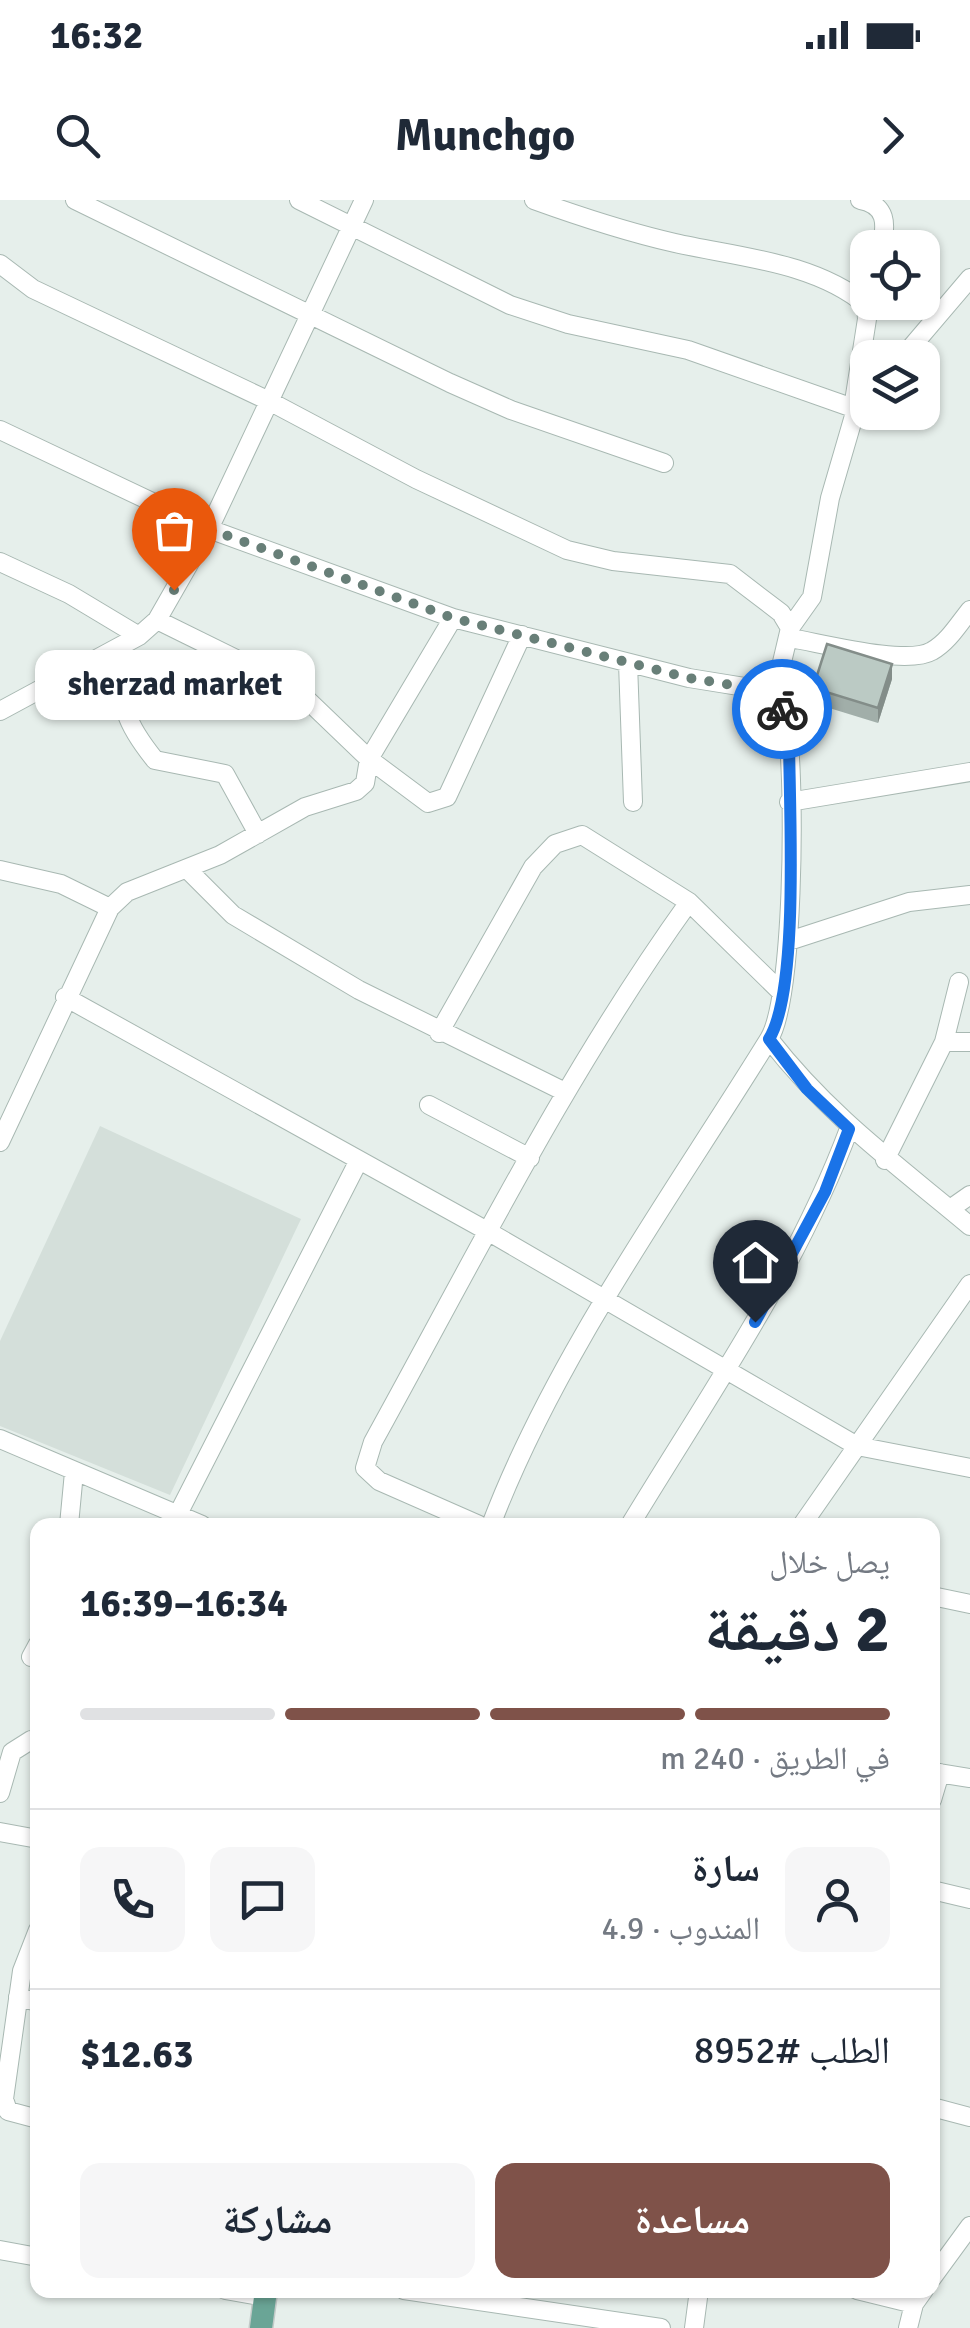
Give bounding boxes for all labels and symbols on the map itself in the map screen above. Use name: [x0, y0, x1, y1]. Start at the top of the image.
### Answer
pin: [132, 488, 217, 591]
callout: sherzad market: [34, 650, 314, 720]
courier: [732, 659, 832, 759]
pin: [713, 1220, 798, 1323]

